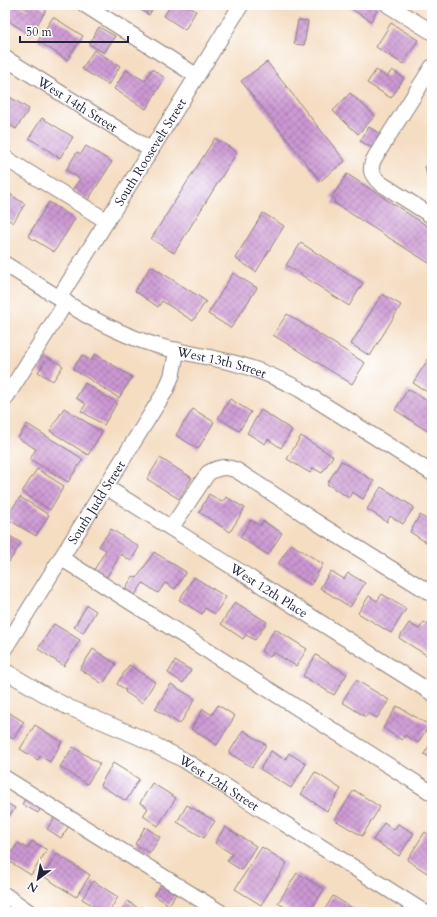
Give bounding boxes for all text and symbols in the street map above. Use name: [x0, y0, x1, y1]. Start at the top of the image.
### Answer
scale bar: [20, 18, 128, 44]
text: 50 m: [26, 24, 53, 40]
street label: West 14th Street: [33, 72, 121, 137]
street label: South Roosevelt Street: [110, 95, 191, 210]
street label: West 13th Street: [174, 343, 269, 383]
street label: South Judd Street: [64, 457, 130, 548]
street label: West 12th Place: [225, 559, 311, 622]
street label: West 12th Street: [174, 751, 262, 815]
north arrow: [18, 859, 58, 899]
text: N: [25, 878, 41, 896]

